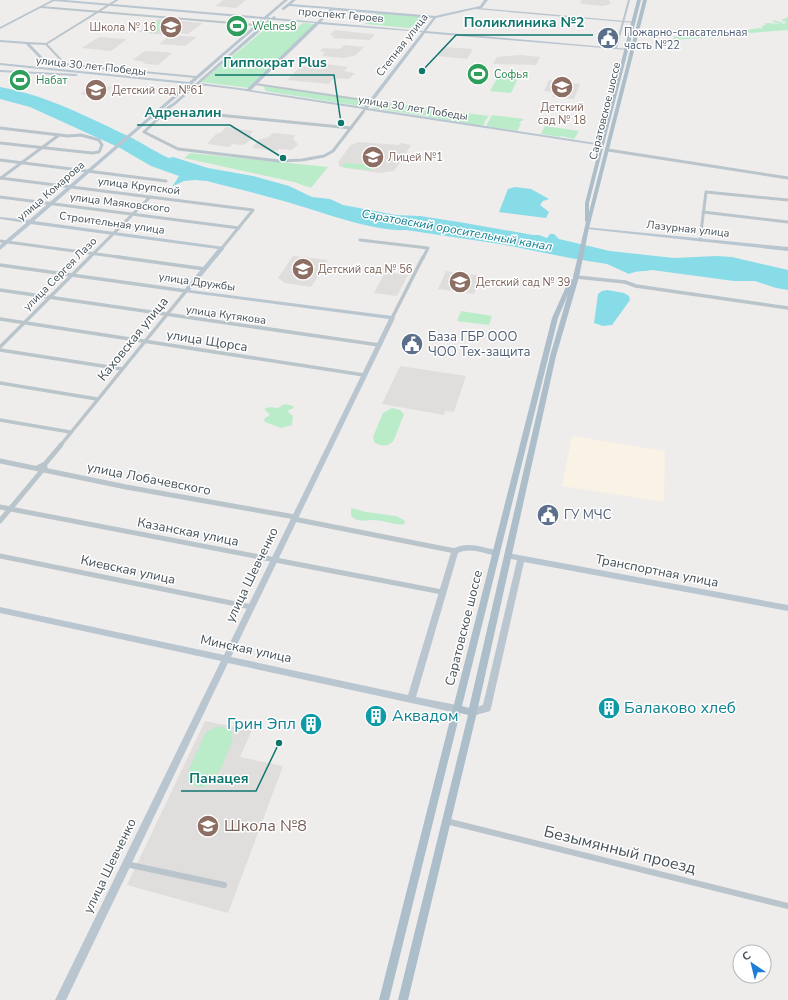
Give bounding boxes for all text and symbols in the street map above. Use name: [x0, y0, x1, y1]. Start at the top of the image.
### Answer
street label: проспект Героев: [298, 4, 384, 26]
callout: Поликлиника №2: [456, 9, 593, 35]
street label: Степная улица: [373, 10, 431, 80]
sports icon: Welnes8: [224, 13, 250, 39]
text: Поликлиника №2: [464, 13, 584, 32]
school or university icon: Школа № 16: [158, 14, 184, 40]
place label: Welnes8: [252, 19, 297, 34]
place label: Школа № 16: [90, 20, 156, 35]
public building icon: Пожарно-спасательная часть №22: [595, 25, 621, 51]
place label: Пожарно-спасательная часть №22: [624, 25, 747, 53]
callout: Гиппократ Plus: [215, 49, 334, 75]
street label: улица 30 лет Победы: [35, 53, 147, 79]
text: Гиппократ Plus: [223, 53, 327, 72]
sports icon: Софья: [465, 61, 491, 87]
street label: Саратовское шоссе: [586, 61, 624, 161]
sports icon: Набат: [7, 67, 33, 93]
place label: Софья: [494, 67, 528, 82]
place label: Набат: [36, 73, 67, 88]
school or university icon: Детский сад № 18: [549, 74, 575, 100]
school or university icon: Детский сад №61: [83, 77, 109, 103]
place label: Детский сад №61: [112, 83, 204, 98]
street label: улица 30 лет Победы: [357, 92, 469, 124]
callout: Адреналин: [137, 99, 230, 125]
place label: Детский сад № 18: [538, 100, 587, 128]
text: Адреналин: [144, 103, 222, 122]
school or university icon: Лицей №1: [360, 144, 386, 170]
place label: Лицей №1: [388, 150, 443, 165]
street label: улица Комарова: [14, 158, 88, 224]
street label: улица Крупской: [97, 174, 181, 198]
street label: улица Маяковского: [69, 189, 171, 217]
water label: Саратовский оросительный канал: [360, 205, 554, 255]
street label: Строительная улица: [58, 208, 166, 238]
street label: Лазурная улица: [646, 217, 730, 241]
street label: улица Сергея Лазо: [20, 234, 100, 314]
school or university icon: Детский сад № 56: [290, 256, 316, 282]
place label: Детский сад № 56: [318, 262, 413, 277]
street label: улица Дружбы: [158, 269, 236, 295]
school or university icon: Детский сад № 39: [447, 269, 473, 295]
place label: Детский сад № 39: [476, 275, 570, 290]
street label: Каховская улица: [94, 293, 172, 385]
street label: улица Кутякова: [185, 302, 267, 328]
street label: улица Щорса: [165, 326, 249, 356]
place label: База ГБР ООО ЧОО Тех-защита: [428, 328, 530, 361]
public building icon: База ГБР ООО ЧОО Тех-защита: [399, 331, 425, 357]
street label: улица Лобачевского: [86, 458, 212, 500]
public building icon: ГУ МЧС: [535, 502, 561, 528]
place label: ГУ МЧС: [564, 506, 612, 524]
street label: Казанская улица: [136, 513, 240, 551]
street label: улица Шевченко: [221, 525, 283, 625]
street label: Транспортная улица: [594, 550, 720, 592]
street label: Киевская улица: [79, 551, 177, 589]
street label: Саратовское шоссе: [441, 568, 487, 688]
street label: Минская улица: [199, 631, 293, 667]
building icon: Балаково хлеб: [596, 695, 622, 721]
place label: Балаково хлеб: [624, 697, 736, 719]
building icon: Аквадом: [363, 703, 389, 729]
place label: Аквадом: [392, 705, 459, 727]
building icon: Грин Эпл: [298, 711, 324, 737]
place label: Грин Эпл: [227, 713, 296, 735]
callout: Панацея: [181, 765, 256, 791]
text: Панацея: [189, 769, 249, 788]
school or university icon: Школа №8: [195, 813, 221, 839]
place label: Школа №8: [224, 815, 307, 837]
street label: улица Шевченко: [79, 816, 141, 916]
street label: Безымянный проезд: [542, 820, 699, 880]
north arrow: [732, 944, 772, 984]
text: С: [739, 948, 754, 965]

